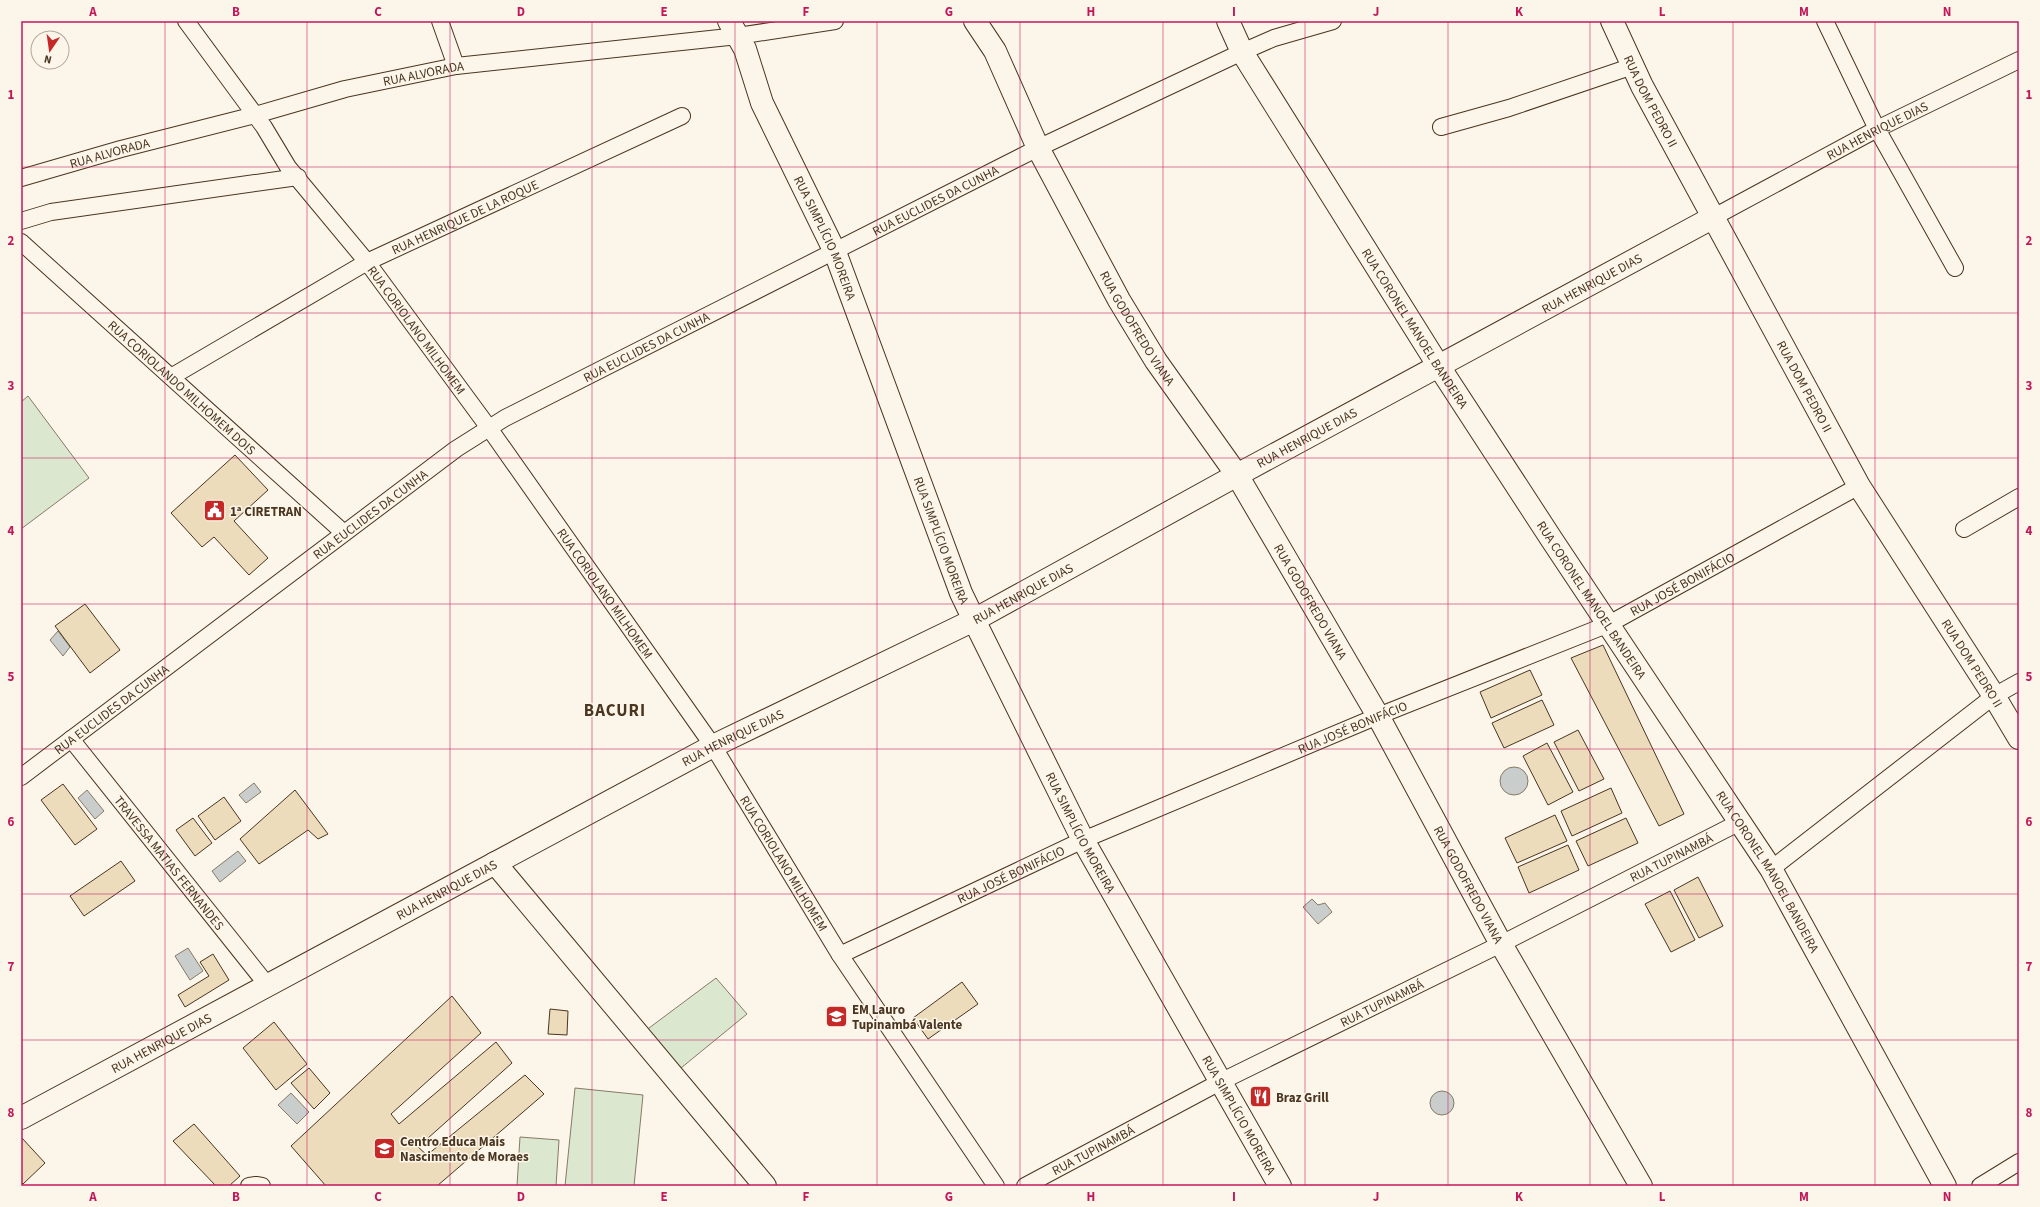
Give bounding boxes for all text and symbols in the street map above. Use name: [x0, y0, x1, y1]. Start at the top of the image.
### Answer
text: A: [88, 3, 97, 21]
text: B: [232, 3, 240, 21]
text: C: [374, 3, 382, 21]
text: D: [517, 3, 525, 21]
text: E: [660, 3, 668, 21]
text: F: [803, 3, 810, 21]
text: G: [945, 3, 953, 21]
text: H: [1087, 3, 1095, 21]
text: I: [1232, 3, 1236, 21]
text: J: [1373, 3, 1379, 21]
text: K: [1515, 3, 1524, 21]
text: L: [1659, 3, 1666, 21]
text: M: [1799, 3, 1809, 21]
text: N: [1943, 3, 1951, 21]
north arrow: [30, 30, 70, 70]
text: N: [43, 51, 53, 67]
street label: RUA DOM PEDRO II: [1619, 52, 1682, 151]
street label: RUA ALVORADA: [381, 57, 466, 91]
text: 1: [8, 86, 15, 104]
text: 1: [2026, 86, 2033, 104]
street label: RUA HENRIQUE DIAS: [1824, 98, 1931, 165]
street label: RUA ALVORADA: [68, 134, 152, 173]
street label: RUA EUCLIDES DA CUNHA: [869, 161, 1003, 240]
street label: RUA SIMPLÍCIO MOREIRA: [789, 173, 860, 304]
street label: RUA HENRIQUE DE LA ROQUE: [389, 176, 542, 259]
text: 2: [8, 232, 15, 250]
text: 2: [2026, 232, 2033, 250]
street label: RUA CORONEL MANOEL BANDEIRA: [1357, 245, 1472, 413]
street label: RUA HENRIQUE DIAS: [1539, 249, 1646, 319]
street label: RUA CORIOLANO MILHOMEM: [363, 262, 469, 398]
street label: RUA GODOFREDO VIANA: [1095, 268, 1179, 390]
street label: RUA EUCLIDES DA CUNHA: [580, 307, 714, 387]
street label: RUA CORIOLANDO MILHOMEM DOIS: [104, 317, 259, 459]
street label: RUA DOM PEDRO II: [1772, 338, 1836, 436]
text: 3: [8, 377, 15, 395]
text: 3: [2026, 377, 2033, 395]
street label: RUA HENRIQUE DIAS: [1254, 404, 1361, 473]
street label: RUA EUCLIDES DA CUNHA: [310, 465, 432, 564]
street label: RUA SIMPLÍCIO MOREIRA: [909, 474, 973, 608]
public building icon: 1ª CIRETRAN: [202, 498, 228, 524]
place label: 1ª CIRETRAN: [230, 503, 302, 521]
street label: RUA CORONEL MANOEL BANDEIRA: [1532, 518, 1651, 684]
text: 4: [8, 522, 15, 540]
text: 4: [2026, 522, 2033, 540]
street label: RUA CORIOLANO MILHOMEM: [552, 525, 657, 663]
street label: RUA GODOFREDO VIANA: [1269, 541, 1351, 664]
street label: RUA JOSÉ BONIFÁCIO: [1627, 548, 1738, 621]
street label: RUA HENRIQUE DIAS: [970, 559, 1076, 629]
street label: RUA DOM PEDRO II: [1937, 616, 2007, 711]
street label: RUA EUCLIDES DA CUNHA: [51, 660, 174, 759]
text: 5: [8, 668, 15, 686]
text: 5: [2026, 668, 2033, 686]
street label: RUA JOSÉ BONIFÁCIO: [1295, 697, 1410, 759]
district label: BACURI: [584, 699, 646, 723]
street label: RUA HENRIQUE DIAS: [679, 705, 787, 771]
street label: RUA SIMPLÍCIO MOREIRA: [1041, 769, 1120, 897]
street label: RUA CORONEL MANOEL BANDEIRA: [1711, 787, 1824, 957]
street label: TRAVESSA MATIAS FERNANDES: [110, 792, 228, 934]
street label: RUA CORIOLANO MILHOMEM: [735, 793, 831, 935]
text: 6: [8, 813, 15, 831]
text: 6: [2026, 813, 2033, 831]
street label: RUA GODOFREDO VIANA: [1429, 823, 1507, 948]
street label: RUA TUPINAMBÁ: [1627, 829, 1717, 887]
street label: RUA JOSÉ BONIFÁCIO: [954, 842, 1068, 908]
street label: RUA HENRIQUE DIAS: [393, 856, 500, 925]
text: 7: [8, 958, 15, 976]
text: 7: [2026, 958, 2033, 976]
street label: RUA TUPINAMBÁ: [1337, 975, 1428, 1032]
place label: EM Lauro Tupinambá Valente: [852, 1001, 963, 1034]
school or university icon: EM Lauro Tupinambá Valente: [823, 1003, 849, 1029]
street label: RUA HENRIQUE DIAS: [108, 1009, 215, 1078]
street label: RUA SIMPLÍCIO MOREIRA: [1197, 1052, 1280, 1179]
restaurant icon: Braz Grill: [1248, 1084, 1274, 1110]
place label: Braz Grill: [1276, 1089, 1329, 1107]
text: 8: [8, 1104, 15, 1122]
text: 8: [2026, 1104, 2033, 1122]
street label: RUA TUPINAMBÁ: [1049, 1121, 1139, 1180]
place label: Centro Educa Mais Nascimento de Moraes: [400, 1133, 529, 1166]
school or university icon: Centro Educa Mais Nascimento de Moraes: [372, 1135, 398, 1161]
text: A: [88, 1188, 97, 1206]
text: B: [232, 1188, 240, 1206]
text: C: [374, 1188, 382, 1206]
text: D: [517, 1188, 525, 1206]
text: E: [660, 1188, 668, 1206]
text: F: [803, 1188, 810, 1206]
text: G: [945, 1188, 953, 1206]
text: H: [1087, 1188, 1095, 1206]
text: I: [1232, 1188, 1236, 1206]
text: J: [1373, 1188, 1379, 1206]
text: K: [1515, 1188, 1524, 1206]
text: L: [1659, 1188, 1666, 1206]
text: M: [1799, 1188, 1809, 1206]
text: N: [1943, 1188, 1951, 1206]

